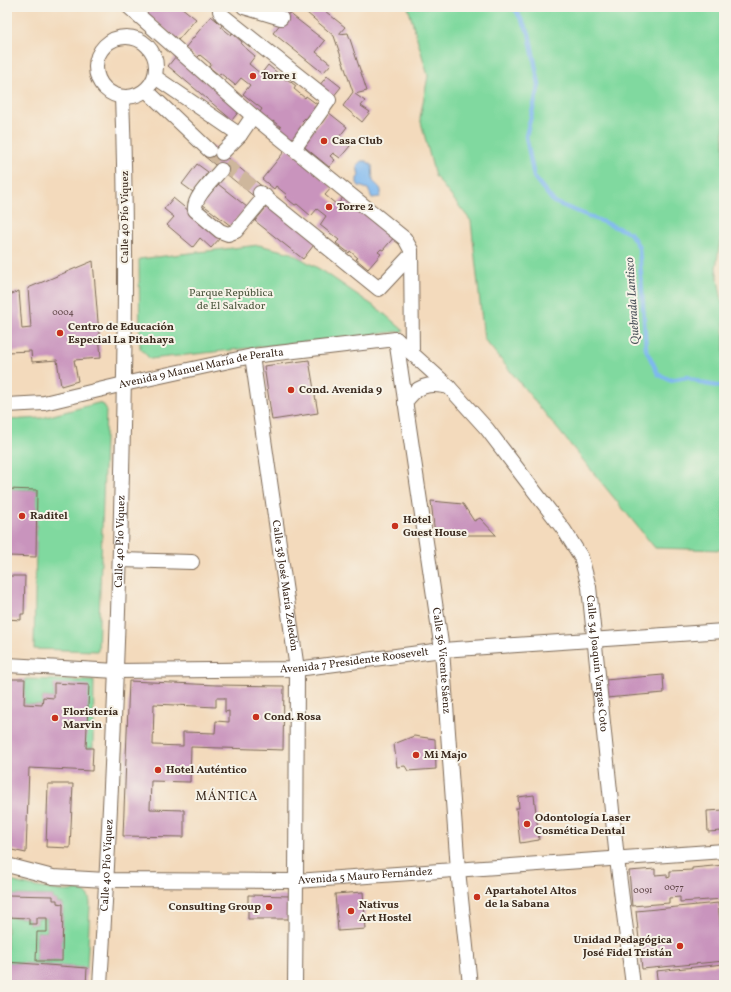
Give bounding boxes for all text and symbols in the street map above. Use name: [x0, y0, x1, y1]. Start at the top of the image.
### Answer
place label: Torre 1: [261, 69, 296, 84]
marker: Torre 1: [248, 71, 258, 81]
place label: Casa Club: [332, 134, 383, 149]
marker: Casa Club: [319, 136, 329, 146]
street label: Calle 40 Pío Víquez: [118, 170, 133, 263]
place label: Torre 2: [337, 200, 374, 215]
marker: Torre 2: [324, 202, 334, 212]
water label: Quebrada Lantisco: [622, 256, 644, 345]
park label: Parque República de El Salvador: [189, 286, 274, 314]
house number: 0004: [52, 306, 74, 319]
place label: Centro de Educación Especial La Pitahaya: [68, 320, 174, 348]
marker: Centro de Educación Especial La Pitahaya: [55, 328, 65, 338]
street label: Avenida 9 Manuel María de Peralta: [117, 345, 285, 393]
place label: Cond. Avenida 9: [299, 383, 382, 398]
marker: Cond. Avenida 9: [286, 385, 296, 395]
street label: Calle 40 Pío Víquez: [111, 495, 129, 588]
place label: Raditel: [30, 509, 68, 524]
marker: Raditel: [17, 511, 27, 521]
place label: Hotel Guest House: [403, 513, 467, 541]
street label: Calle 38 José María Zeledón: [268, 519, 302, 653]
marker: Hotel Guest House: [390, 521, 400, 531]
street label: Calle 34 Joaquín Vargas Coto: [582, 594, 611, 733]
street label: Calle 36 Vicente Sáenz: [428, 607, 454, 715]
street label: Avenida 7 Presidente Roosevelt: [280, 644, 430, 677]
place label: Floristería Marvin: [63, 705, 118, 733]
place label: Cond. Rosa: [264, 710, 321, 725]
marker: Cond. Rosa: [251, 712, 261, 722]
marker: Floristería Marvin: [50, 713, 60, 723]
place label: Mi Majo: [424, 748, 467, 763]
marker: Mi Majo: [411, 750, 421, 760]
place label: Hotel Auténtico: [166, 763, 247, 778]
marker: Hotel Auténtico: [153, 765, 163, 775]
district label: MÁNTICA: [196, 788, 258, 805]
place label: Odontología Laser Cosmética Dental: [535, 811, 631, 839]
street label: Calle 40 Pío Víquez: [97, 818, 117, 912]
marker: Odontología Laser Cosmética Dental: [522, 819, 532, 829]
street label: Avenida 5 Mauro Fernández: [297, 864, 434, 888]
house number: 0077: [664, 881, 684, 894]
place label: Apartahotel Altos de la Sabana: [485, 884, 577, 912]
house number: 0091: [633, 884, 653, 897]
marker: Apartahotel Altos de la Sabana: [472, 892, 482, 902]
place label: Nativus Art Hostel: [359, 898, 412, 926]
place label: Consulting Group: [168, 900, 261, 915]
marker: Consulting Group: [264, 902, 274, 912]
marker: Nativus Art Hostel: [346, 906, 356, 916]
place label: Unidad Pedagógica José Fidel Tristán: [574, 933, 672, 961]
marker: Unidad Pedagógica José Fidel Tristán: [675, 941, 685, 951]

